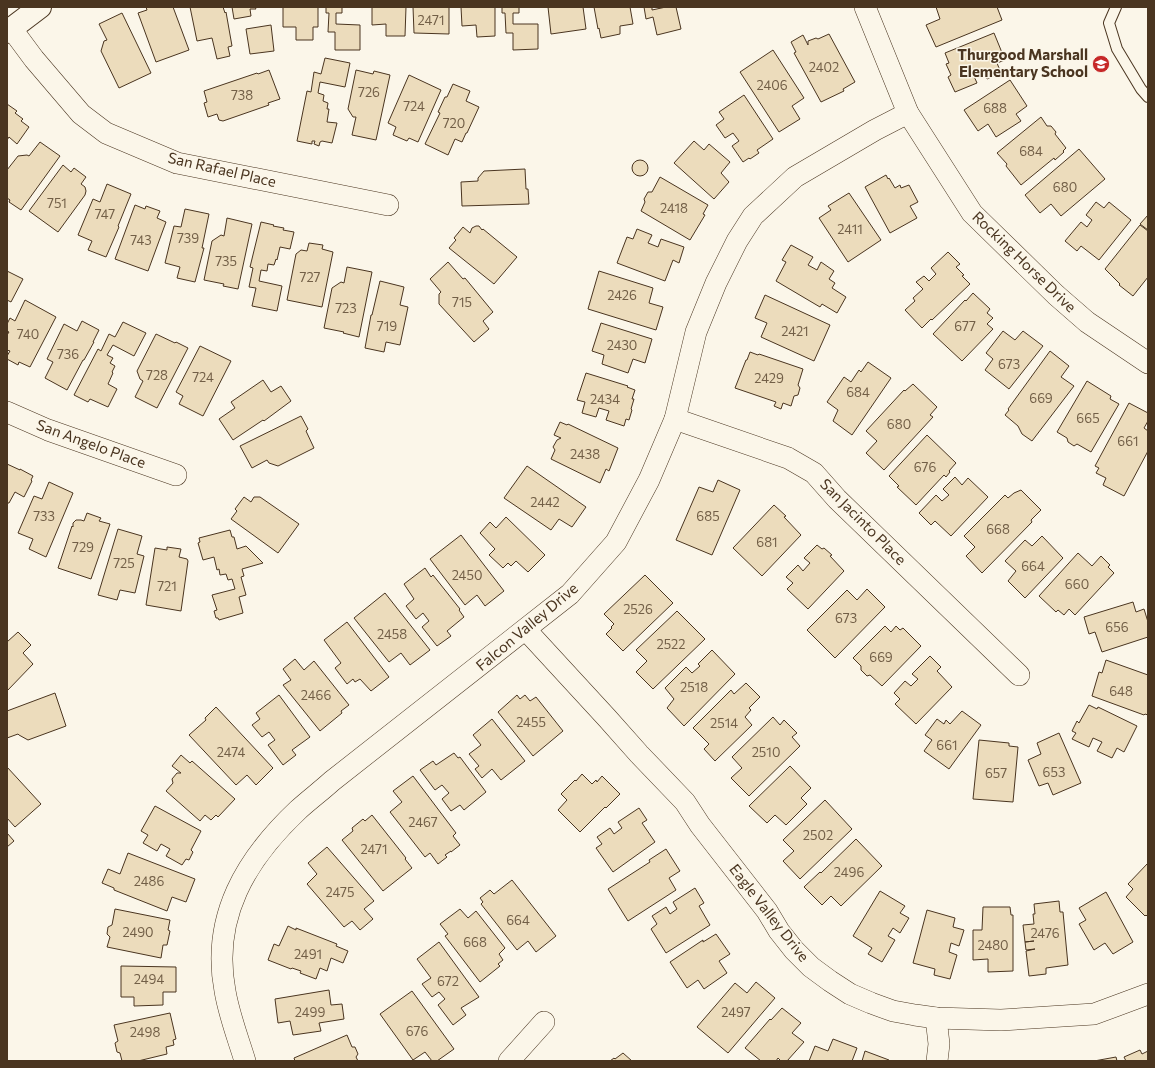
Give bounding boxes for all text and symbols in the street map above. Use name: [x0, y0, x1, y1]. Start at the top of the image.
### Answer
house number: 2471: [418, 12, 444, 28]
place label: Thurgood Marshall Elementary School: [957, 45, 1088, 80]
school or university icon: Thurgood Marshall Elementary School: [1091, 54, 1111, 74]
house number: 2402: [809, 59, 839, 75]
house number: 2406: [756, 77, 788, 93]
house number: 726: [358, 84, 380, 100]
house number: 738: [231, 87, 253, 103]
house number: 724: [403, 98, 425, 114]
house number: 688: [983, 100, 1007, 116]
house number: 720: [443, 115, 465, 131]
house number: 684: [1019, 143, 1043, 159]
street label: San Rafael Place: [166, 148, 278, 190]
house number: 680: [1053, 179, 1077, 195]
house number: 751: [47, 195, 67, 211]
house number: 2418: [660, 200, 688, 216]
house number: 747: [95, 206, 115, 222]
street label: Rocking Horse Drive: [969, 207, 1080, 316]
house number: 2411: [837, 221, 863, 237]
house number: 739: [177, 230, 199, 246]
house number: 743: [130, 232, 152, 248]
house number: 735: [215, 253, 237, 269]
house number: 727: [300, 269, 321, 285]
house number: 2426: [607, 287, 637, 303]
house number: 715: [452, 294, 472, 310]
house number: 723: [335, 300, 357, 316]
house number: 719: [377, 318, 397, 334]
house number: 677: [954, 318, 976, 334]
house number: 2421: [781, 323, 809, 339]
house number: 740: [17, 326, 39, 342]
house number: 2430: [607, 337, 637, 353]
house number: 736: [57, 346, 79, 362]
house number: 673: [998, 356, 1020, 372]
house number: 728: [146, 367, 168, 383]
house number: 724: [192, 369, 214, 385]
house number: 2429: [754, 370, 784, 386]
house number: 684: [846, 384, 870, 400]
house number: 669: [1029, 390, 1053, 406]
house number: 2434: [590, 391, 620, 407]
house number: 665: [1076, 410, 1100, 426]
street label: San Angelo Place: [34, 415, 149, 471]
house number: 680: [887, 416, 911, 432]
house number: 661: [1117, 433, 1139, 449]
house number: 2438: [570, 446, 600, 462]
house number: 676: [914, 459, 936, 475]
street label: San Jacinto Place: [817, 474, 911, 568]
house number: 2442: [530, 494, 560, 510]
house number: 733: [33, 508, 55, 524]
house number: 685: [696, 508, 720, 524]
house number: 668: [986, 521, 1010, 537]
house number: 681: [756, 534, 778, 550]
house number: 729: [72, 539, 94, 555]
house number: 725: [113, 555, 135, 571]
house number: 664: [1021, 558, 1045, 574]
house number: 2450: [452, 567, 482, 583]
house number: 660: [1065, 576, 1089, 592]
house number: 721: [157, 578, 177, 594]
street label: Falcon Valley Drive: [472, 578, 581, 674]
house number: 2526: [623, 601, 653, 617]
house number: 673: [835, 610, 857, 626]
house number: 656: [1105, 619, 1129, 635]
house number: 2458: [377, 626, 407, 642]
house number: 2522: [656, 636, 686, 652]
house number: 669: [869, 649, 893, 665]
house number: 2518: [680, 679, 708, 695]
house number: 648: [1109, 683, 1133, 699]
house number: 2466: [301, 687, 331, 703]
house number: 2455: [516, 714, 546, 730]
house number: 2514: [710, 715, 738, 731]
house number: 661: [936, 737, 958, 753]
house number: 2474: [217, 744, 245, 760]
house number: 2510: [752, 744, 780, 760]
house number: 653: [1043, 764, 1065, 780]
house number: 657: [985, 765, 1007, 781]
house number: 2467: [408, 814, 438, 830]
house number: 2502: [803, 827, 833, 843]
house number: 2471: [361, 841, 387, 857]
street label: Eagle Valley Drive: [726, 860, 814, 965]
house number: 2496: [834, 864, 864, 880]
house number: 2486: [134, 873, 164, 889]
house number: 2475: [326, 884, 354, 900]
house number: 664: [506, 912, 530, 928]
house number: 2490: [122, 924, 154, 940]
house number: 2476: [1030, 925, 1060, 941]
house number: 668: [463, 934, 487, 950]
house number: 2480: [977, 937, 1009, 953]
house number: 2491: [294, 946, 322, 962]
house number: 2494: [134, 971, 164, 987]
house number: 672: [437, 973, 459, 989]
house number: 2499: [295, 1004, 325, 1020]
house number: 2497: [721, 1004, 751, 1020]
house number: 676: [406, 1023, 428, 1039]
house number: 2498: [130, 1024, 160, 1040]

